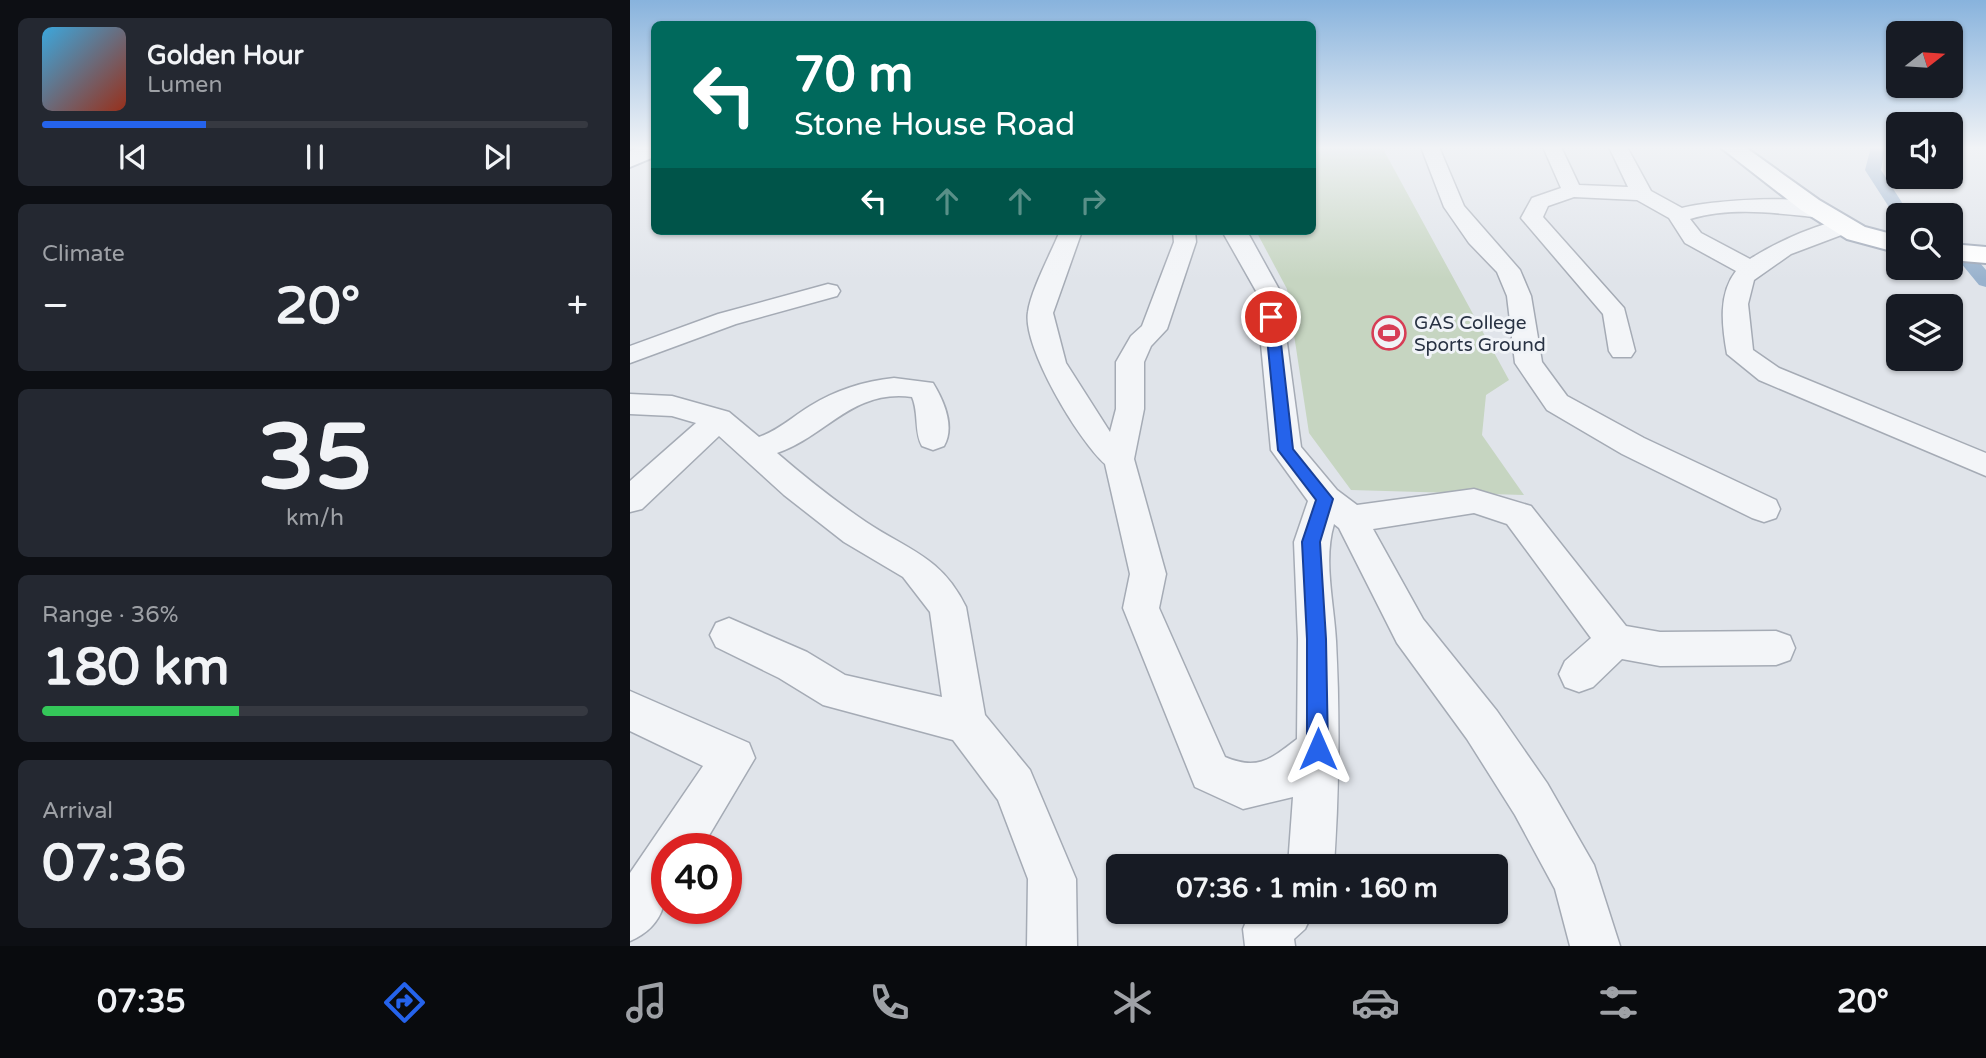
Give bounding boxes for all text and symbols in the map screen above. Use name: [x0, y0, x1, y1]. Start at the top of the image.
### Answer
north arrow: [1886, 21, 1964, 98]
map controls: [1886, 21, 1963, 371]
text: Golden Hour: [147, 40, 304, 71]
text: 70 m: [794, 46, 913, 105]
icon: left: [679, 49, 770, 140]
text: Lumen: [147, 71, 222, 99]
text: Stone House Road: [794, 106, 1075, 144]
button: sound: [1886, 112, 1963, 189]
icon: previous: [114, 138, 152, 176]
icon: pause: [296, 138, 334, 176]
icon: next: [478, 138, 516, 176]
icon: left: [855, 182, 893, 220]
icon: ahead: [928, 182, 966, 220]
icon: ahead: [1001, 182, 1039, 220]
icon: right: [1074, 182, 1112, 220]
button: search: [1886, 203, 1963, 280]
text: Climate: [42, 240, 125, 268]
text: 20°: [275, 275, 360, 338]
text: −: [42, 283, 69, 329]
text: +: [567, 283, 588, 329]
pin: [1241, 287, 1301, 347]
button: layers: [1886, 294, 1963, 371]
icon: arrive: [1252, 298, 1290, 336]
place label: GAS College Sports Ground: [1414, 312, 1546, 356]
sports icon: GAS College Sports Ground: [1370, 314, 1408, 352]
text: 35: [258, 403, 372, 513]
text: km/h: [286, 504, 344, 532]
text: Range · 36%: [42, 601, 178, 629]
text: 180 km: [42, 636, 230, 699]
position arrow: [1281, 712, 1355, 786]
text: Arrival: [42, 797, 113, 825]
text: 07:36: [42, 832, 186, 895]
speed limit sign: 40: [651, 833, 742, 924]
text: 07:36 · 1 min · 160 m: [1176, 873, 1438, 904]
icon: directions: [380, 978, 429, 1027]
icon: music: [622, 978, 671, 1027]
icon: phone: [865, 978, 914, 1027]
icon: climate: [1108, 978, 1157, 1027]
icon: car: [1351, 978, 1400, 1027]
icon: filters: [1594, 978, 1643, 1027]
text: 07:35: [97, 983, 186, 1021]
text: 20°: [1837, 983, 1889, 1021]

